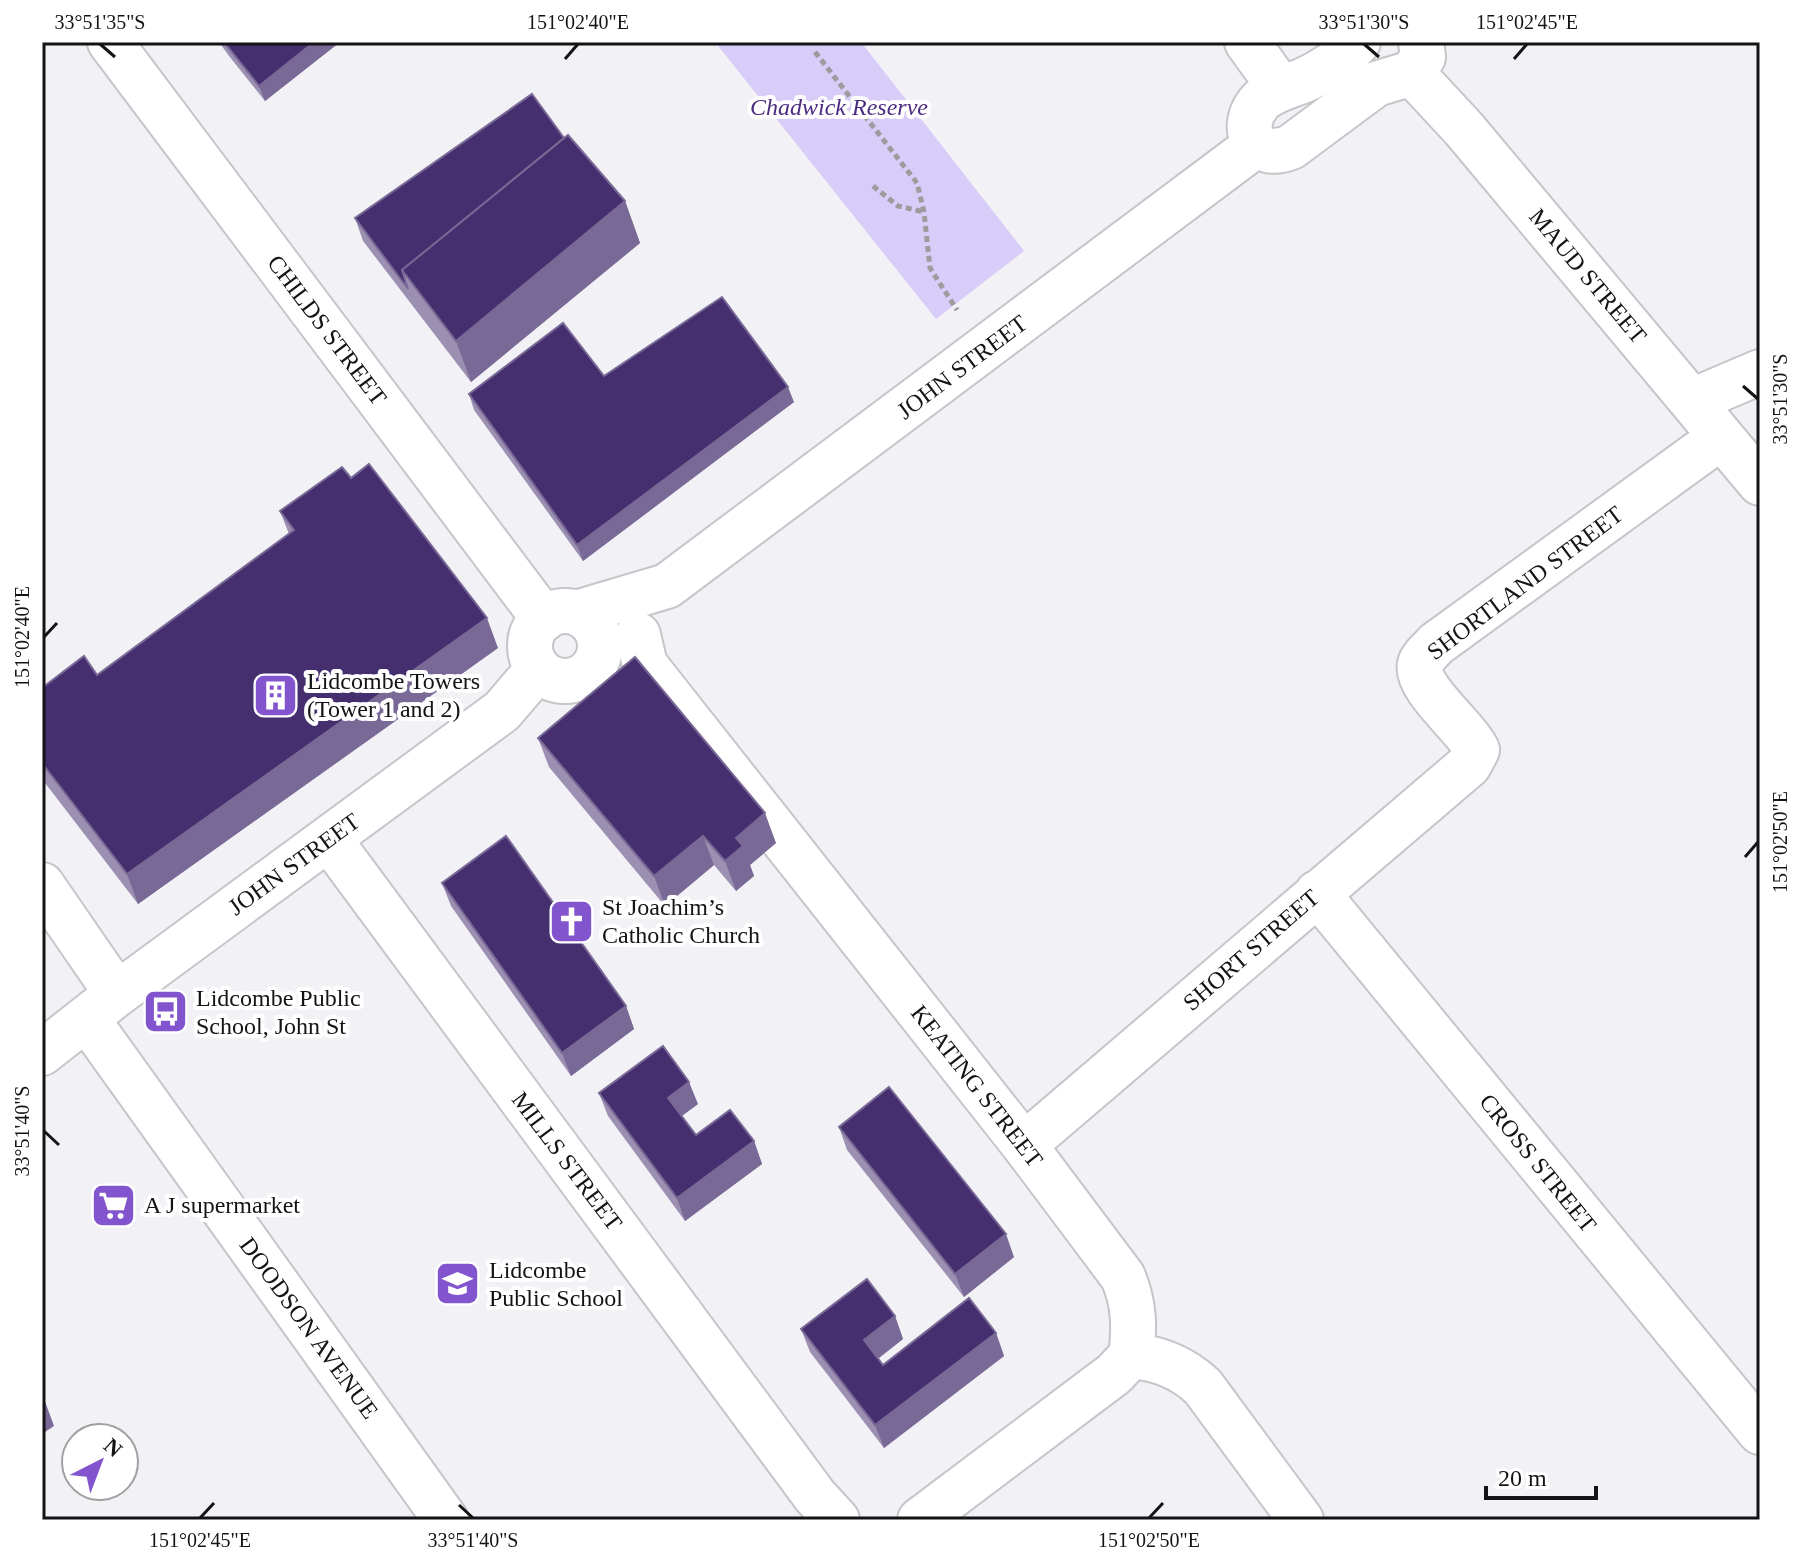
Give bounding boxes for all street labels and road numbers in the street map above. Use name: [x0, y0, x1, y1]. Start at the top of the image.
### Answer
street label: MAUD STREET: [1524, 204, 1652, 349]
street label: CHILDS STREET: [262, 250, 392, 410]
street label: JOHN STREET: [892, 310, 1032, 424]
street label: SHORTLAND STREET: [1422, 501, 1628, 665]
street label: JOHN STREET: [224, 808, 365, 920]
street label: SHORT STREET: [1178, 884, 1324, 1016]
street label: KEATING STREET: [906, 1000, 1048, 1172]
street label: MILLS STREET: [507, 1087, 628, 1235]
street label: CROSS STREET: [1474, 1089, 1602, 1238]
street label: DOODSON AVENUE: [235, 1232, 383, 1424]

